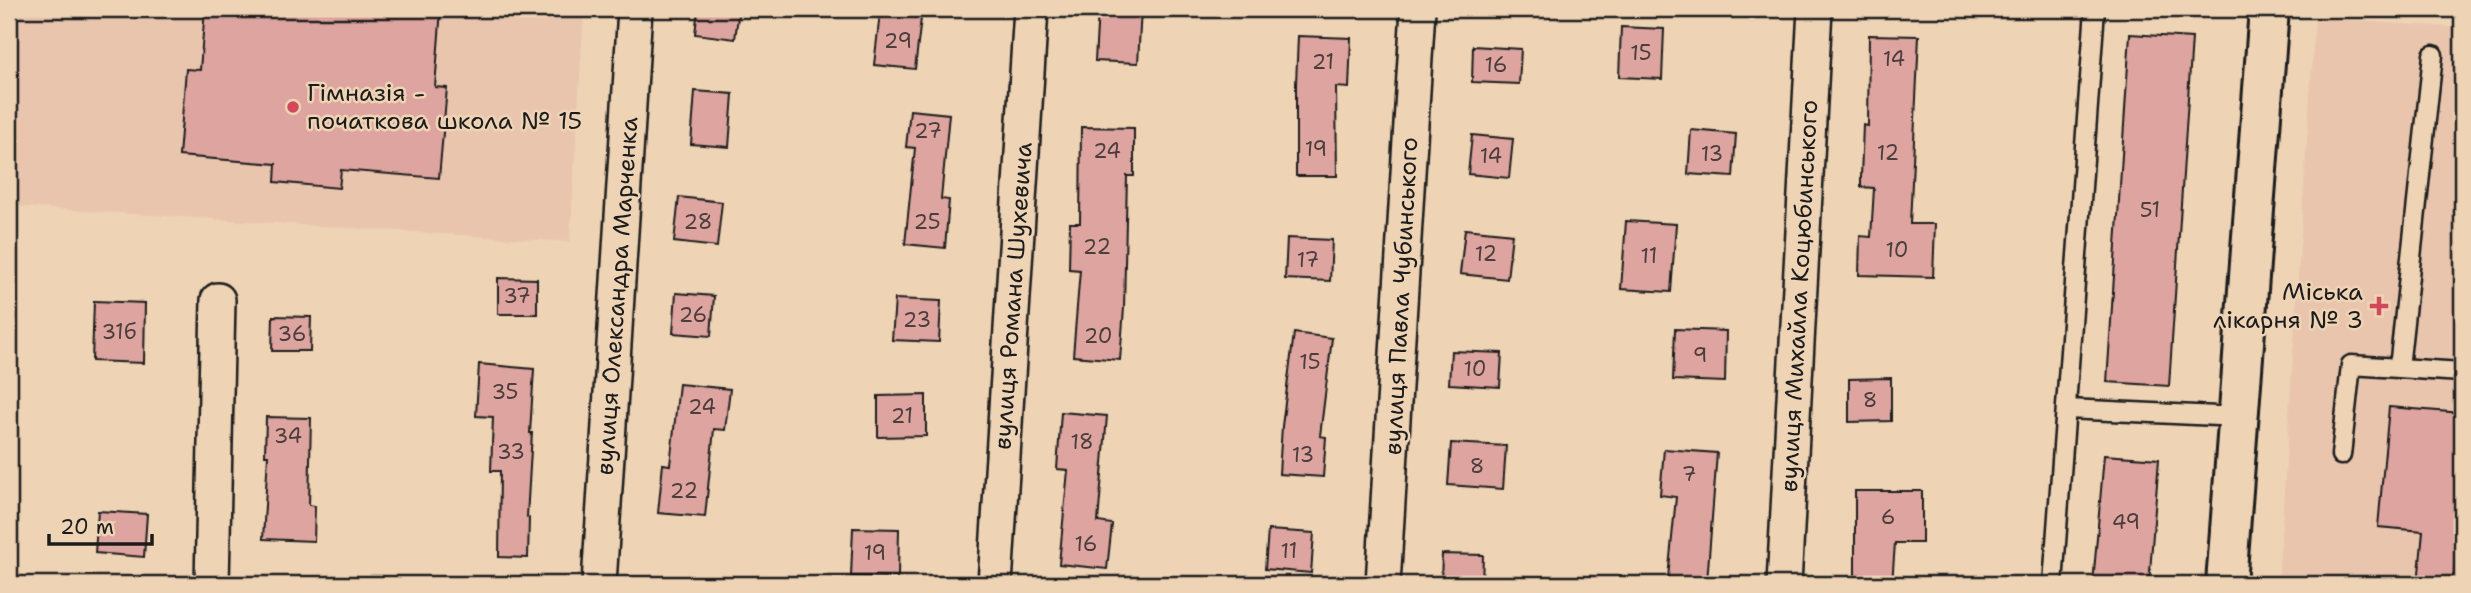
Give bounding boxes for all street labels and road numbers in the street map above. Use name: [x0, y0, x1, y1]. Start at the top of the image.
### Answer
street label: вулиця Михайла Коцюбинського: [1773, 99, 1825, 493]
street label: вулиця Олександра Марченка: [589, 116, 645, 476]
street label: вулиця Павла Чубинського: [1377, 136, 1425, 456]
street label: вулиця Романа Шухевича: [986, 141, 1040, 451]

